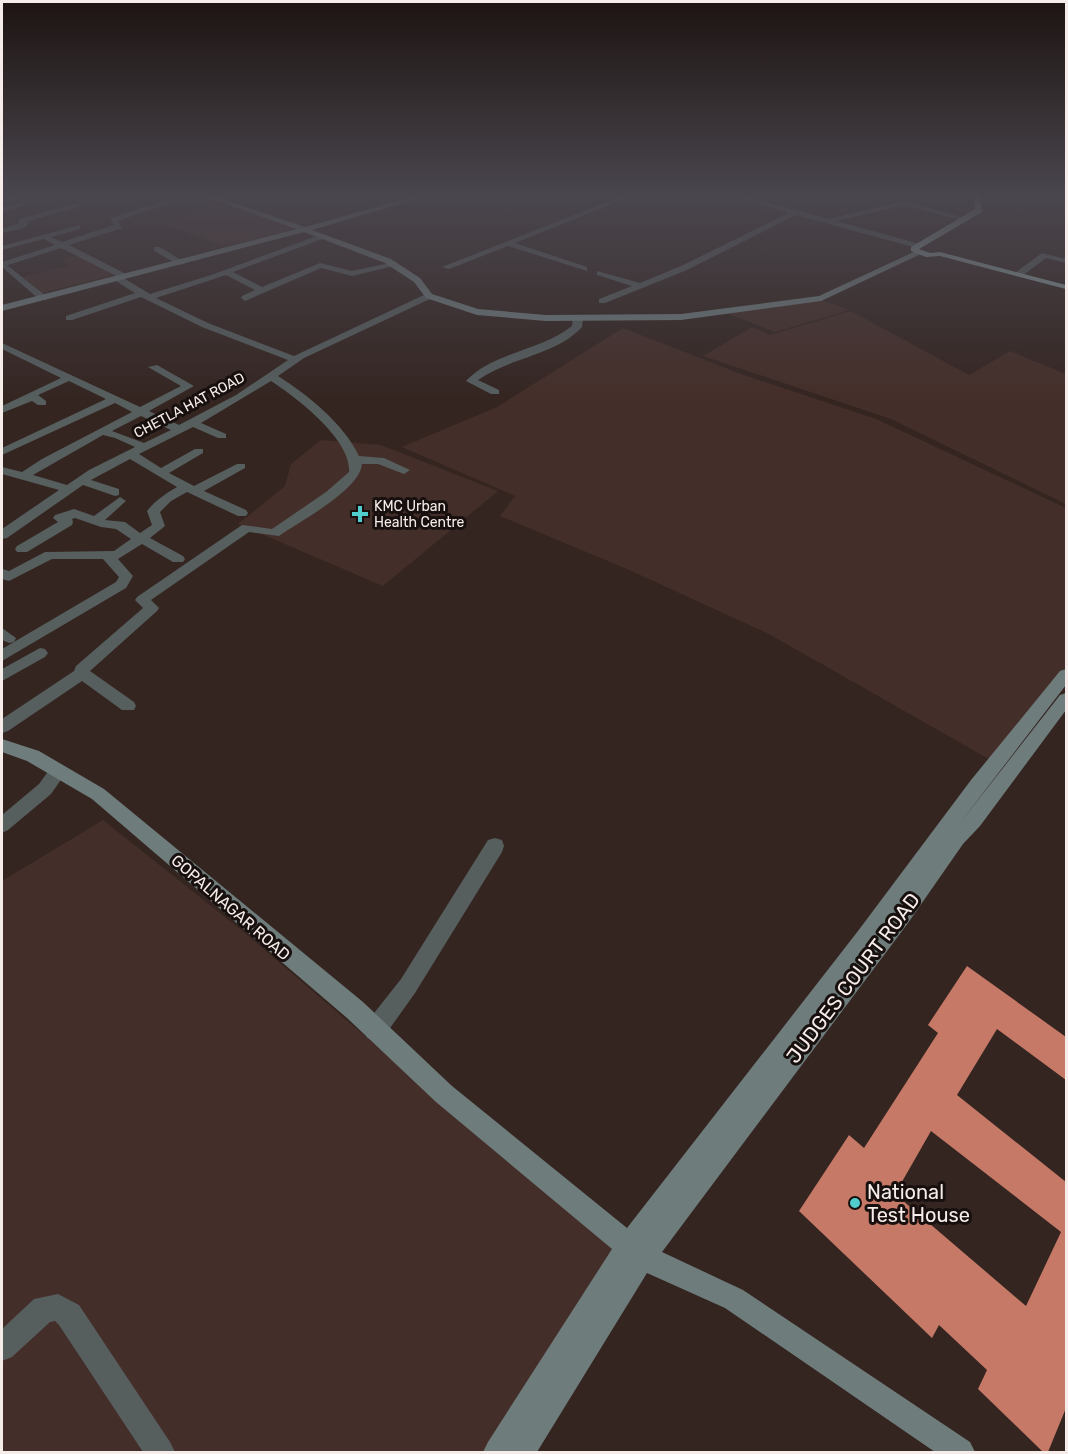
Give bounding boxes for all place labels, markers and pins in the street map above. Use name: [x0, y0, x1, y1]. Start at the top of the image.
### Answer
place label: KMC Urban Health Centre: [374, 498, 465, 531]
marker: KMC Urban Health Centre: [351, 505, 369, 523]
place label: National Test House: [867, 1180, 970, 1227]
marker: National Test House: [848, 1196, 862, 1210]

